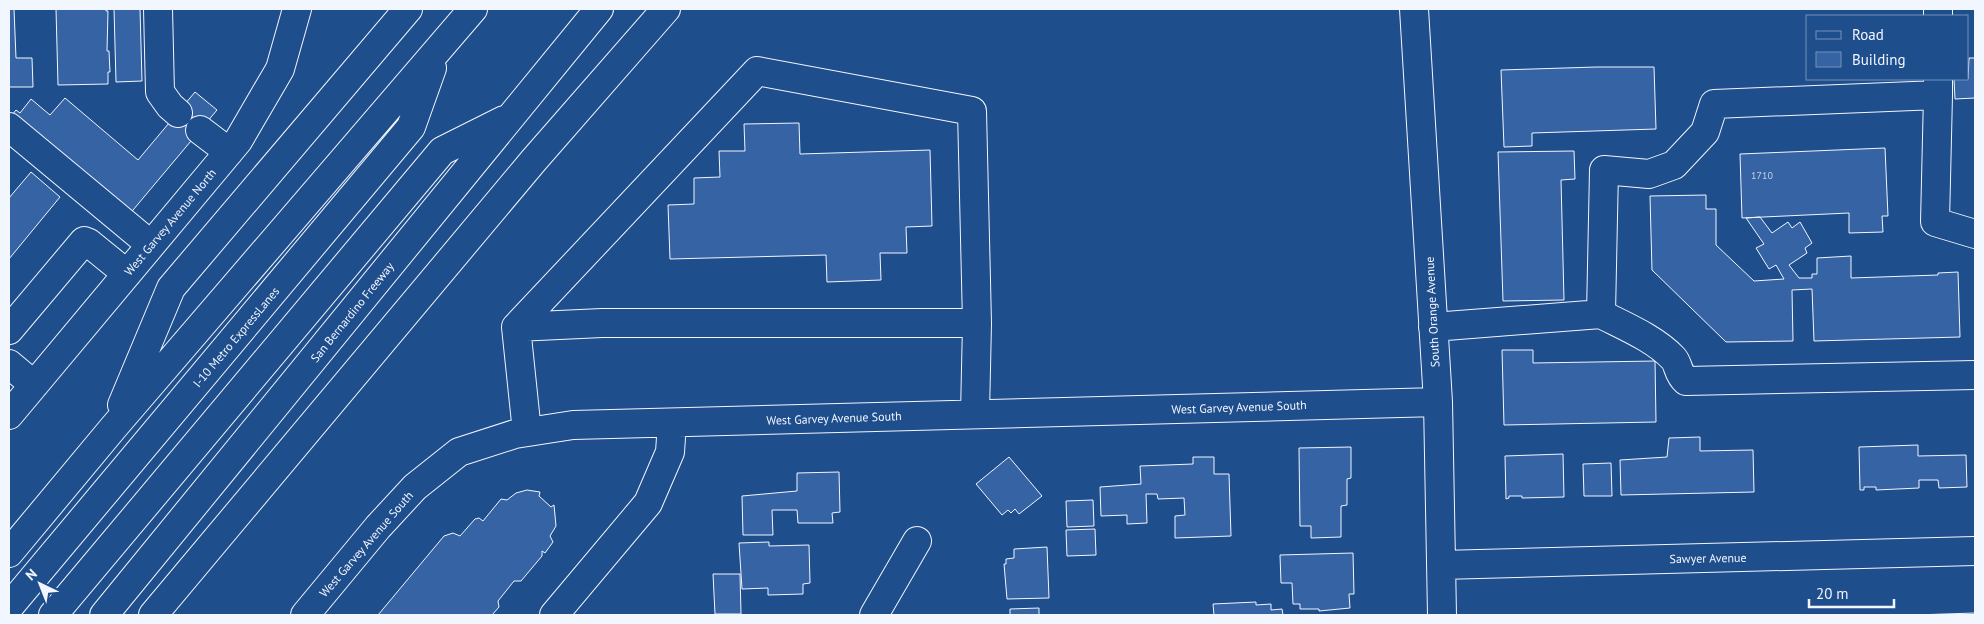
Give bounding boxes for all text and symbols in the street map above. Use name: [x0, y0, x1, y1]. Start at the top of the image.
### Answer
legend: [1806, 15, 1969, 80]
text: Road: [1852, 25, 1884, 44]
text: Building: [1852, 50, 1906, 69]
street label: West Garvey Avenue North: [121, 165, 219, 279]
house number: 1710: [1751, 169, 1773, 182]
street label: South Orange Avenue: [1422, 256, 1442, 368]
street label: San Bernardino Freeway: [307, 259, 397, 365]
street label: I-10 Metro ExpressLanes: [190, 284, 282, 390]
street label: West Garvey Avenue South: [1171, 397, 1307, 417]
street label: West Garvey Avenue South: [766, 408, 902, 428]
street label: West Garvey Avenue South: [316, 488, 416, 600]
street label: Sawyer Avenue: [1669, 550, 1747, 566]
north arrow: [15, 559, 65, 609]
text: N: [22, 565, 41, 584]
scale bar: [1809, 576, 1894, 608]
text: 20 m: [1816, 584, 1849, 603]

